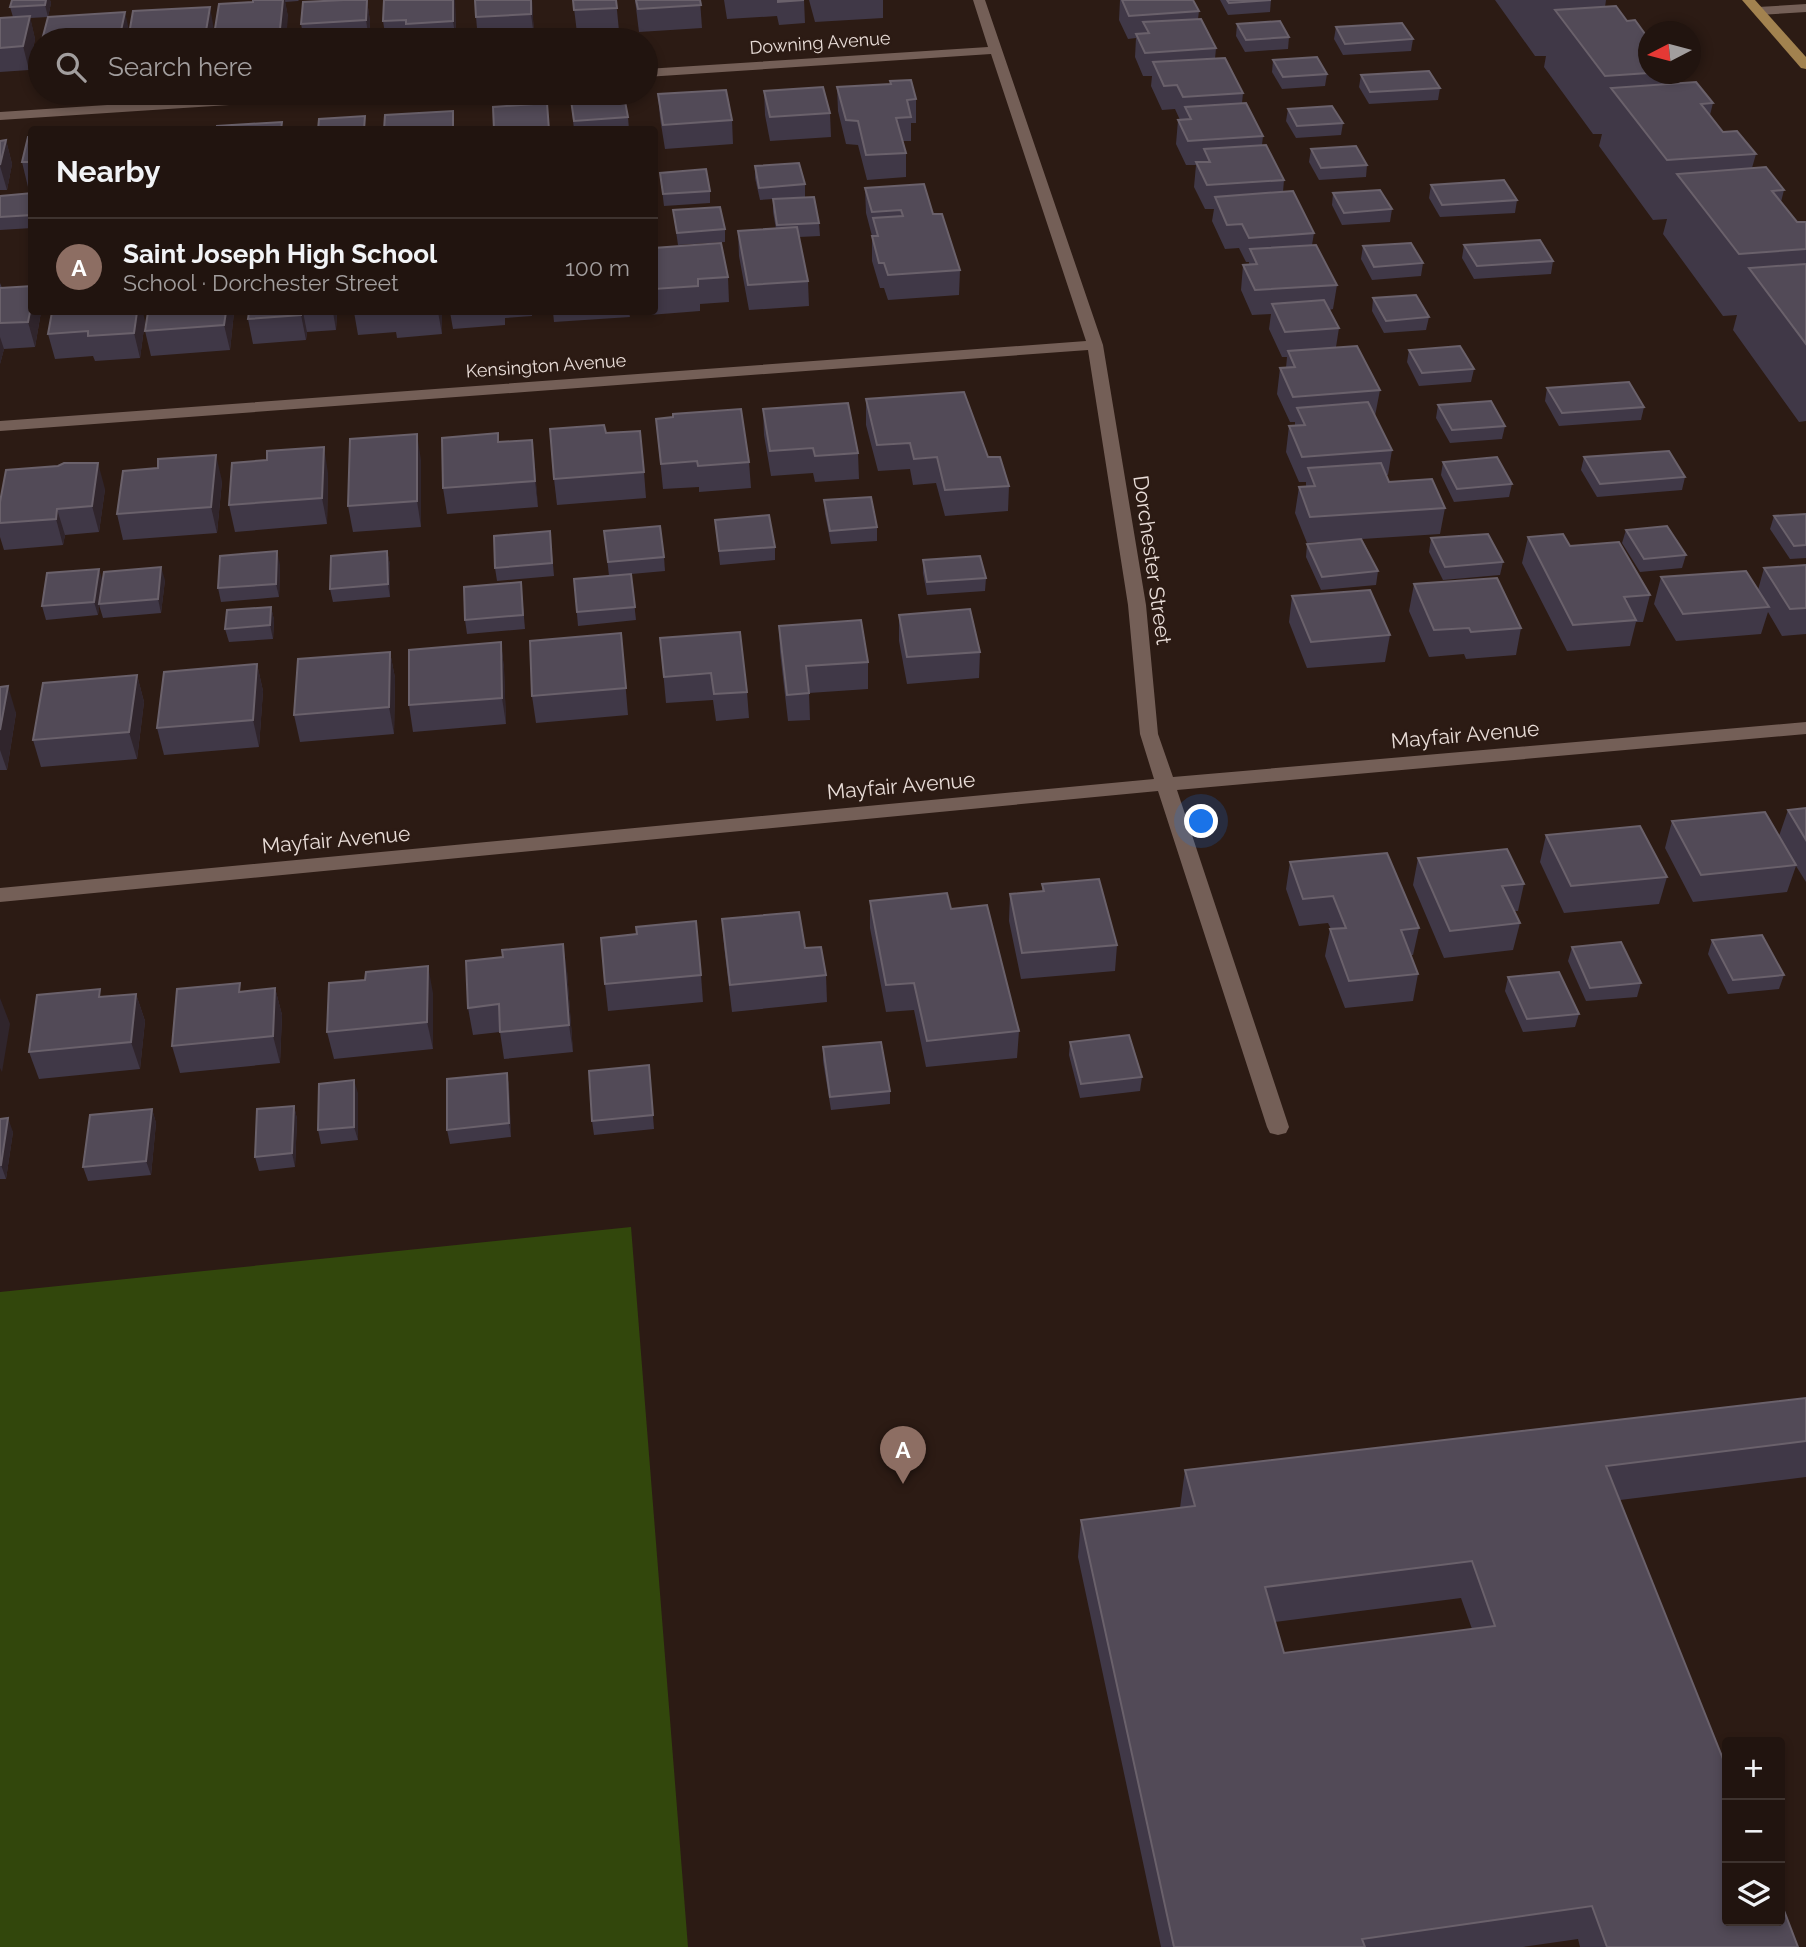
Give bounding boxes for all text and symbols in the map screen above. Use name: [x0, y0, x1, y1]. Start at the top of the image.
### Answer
north arrow: [1638, 21, 1701, 84]
street label: Downing Avenue: [749, 27, 892, 58]
search box: [28, 28, 658, 105]
icon: search: [52, 48, 90, 86]
text: Search here: [108, 52, 252, 82]
text: Nearby: [56, 154, 160, 189]
text: Saint Joseph High School: [123, 239, 437, 269]
text: A: [71, 254, 87, 281]
text: 100 m: [565, 254, 630, 281]
text: School · Dorchester Street: [123, 269, 399, 296]
street label: Kensington Avenue: [465, 349, 627, 382]
street label: Dorchester Street: [1128, 474, 1177, 646]
street label: Mayfair Avenue: [1390, 716, 1540, 753]
street label: Mayfair Avenue: [826, 767, 976, 804]
your location: [1184, 804, 1218, 838]
street label: Mayfair Avenue: [261, 821, 411, 858]
pin: A: [880, 1426, 926, 1484]
map controls: [1722, 1737, 1785, 1926]
button: +: [1722, 1737, 1785, 1800]
button: −: [1722, 1800, 1785, 1863]
button: layers: [1722, 1863, 1785, 1926]

